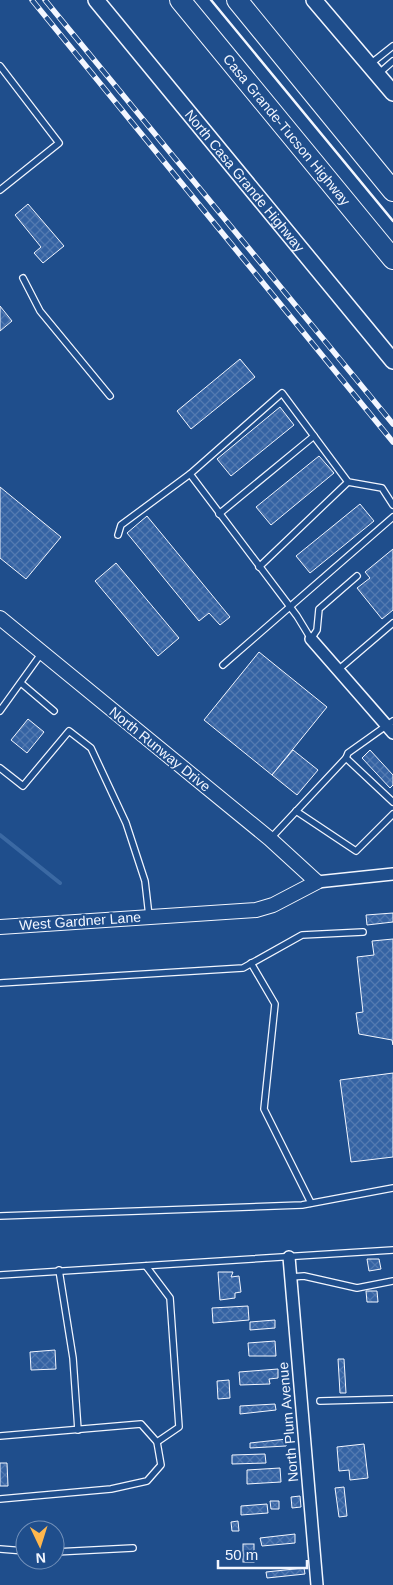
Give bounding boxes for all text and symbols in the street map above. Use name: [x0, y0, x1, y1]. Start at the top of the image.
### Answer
street label: Casa Grande-Tucson Highway: [220, 51, 354, 209]
street label: North Casa Grande Highway: [182, 106, 308, 255]
street label: North Runway Drive: [106, 703, 214, 795]
street label: West Gardner Lane: [19, 909, 142, 933]
street label: North Plum Avenue: [275, 1361, 301, 1483]
north arrow: [15, 1520, 65, 1570]
scale bar: [218, 1538, 307, 1570]
text: 50 m: [225, 1546, 258, 1563]
text: N: [35, 1550, 47, 1566]

